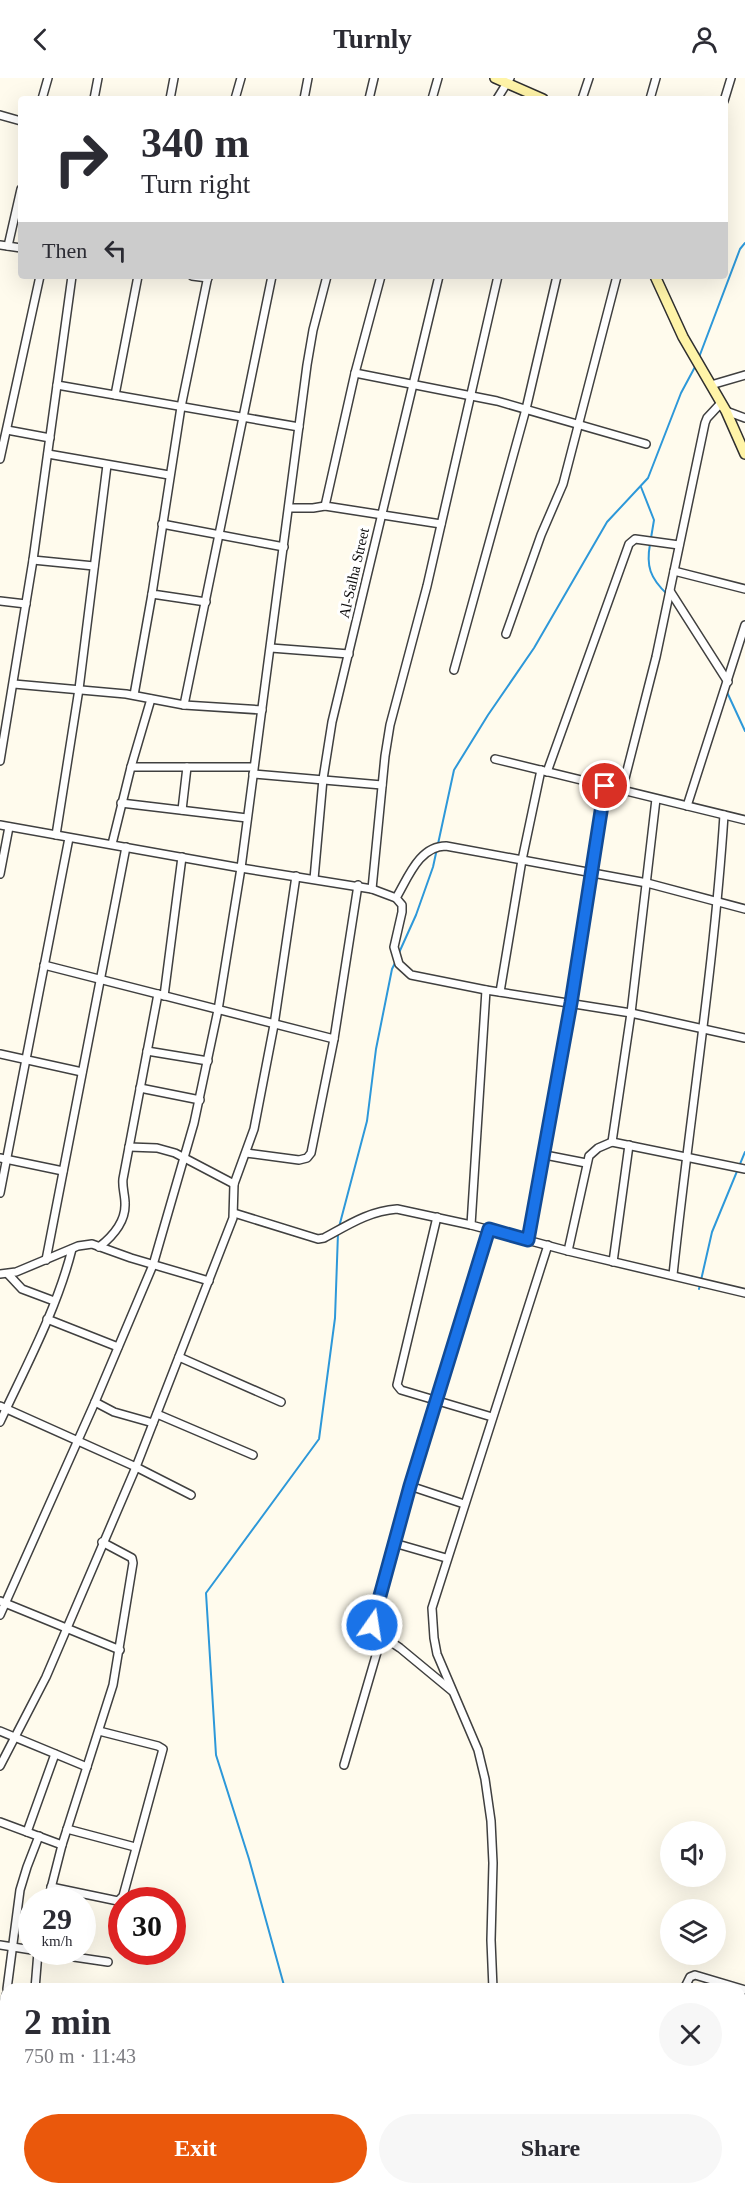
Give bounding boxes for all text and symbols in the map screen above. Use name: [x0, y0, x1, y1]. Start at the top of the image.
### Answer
icon: back: [24, 23, 57, 56]
icon: person: [688, 23, 721, 56]
text: Turnly: [333, 24, 412, 54]
icon: right: [42, 120, 120, 198]
text: 340 m: [141, 120, 250, 166]
text: Turn right: [141, 169, 250, 199]
icon: left: [99, 234, 132, 267]
text: Then: [42, 238, 87, 263]
street label: Al-Salha Street: [336, 526, 372, 620]
pin: [579, 760, 630, 811]
icon: arrive: [588, 769, 621, 802]
position arrow: [340, 1593, 404, 1657]
map controls: [660, 1821, 726, 1965]
button: sound: [660, 1821, 726, 1887]
speed limit sign: 30: [108, 1887, 186, 1965]
button: layers: [660, 1899, 726, 1965]
text: 29: [42, 1902, 72, 1935]
text: km/h: [42, 1933, 72, 1949]
text: 2 min: [24, 2002, 111, 2042]
button: close: [659, 2003, 722, 2066]
text: 750 m · 11:43: [24, 2045, 136, 2067]
button: Exit: [24, 2114, 367, 2183]
button: Share: [379, 2114, 722, 2183]

